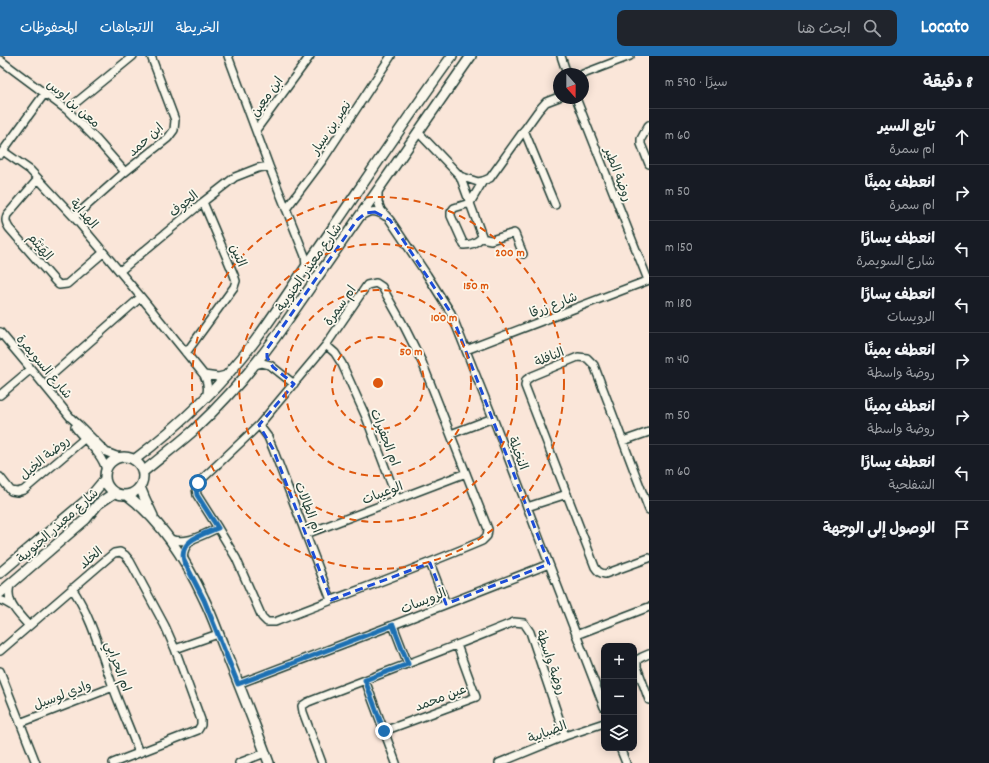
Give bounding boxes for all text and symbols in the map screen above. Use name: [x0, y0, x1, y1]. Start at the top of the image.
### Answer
search box: [617, 10, 897, 46]
text: Locato: [921, 15, 969, 42]
icon: search: [861, 17, 883, 39]
text: المحفوظات: [20, 19, 78, 39]
text: الاتجاهات: [100, 19, 154, 39]
text: الخريطة: [176, 19, 219, 39]
text: ابحث هنا: [797, 19, 851, 41]
north arrow: [553, 68, 589, 104]
text: 8 دقيقة: [923, 72, 973, 96]
street label: ابن معين: [247, 73, 289, 122]
text: سيرًا · 590 m: [665, 74, 728, 93]
street label: معن بن اوس: [41, 76, 103, 133]
street label: نصر بن سيار: [306, 98, 357, 160]
text: تابع السير: [878, 117, 935, 139]
street label: ابن حمد: [124, 120, 169, 162]
icon: ahead: [951, 126, 973, 148]
text: 60 m: [665, 127, 690, 146]
text: ام سمرة: [889, 141, 935, 160]
street label: روضة الطير: [597, 144, 636, 205]
text: انعطف يمينًا: [865, 173, 935, 195]
icon: right: [951, 182, 973, 204]
text: 50 m: [665, 183, 690, 202]
street label: الجوف: [166, 187, 203, 223]
street label: الهداية: [65, 195, 102, 234]
text: ام سمرة: [889, 197, 935, 216]
street label: شارع معيذر الجنوبية: [272, 220, 348, 317]
text: انعطف يسارًا: [861, 229, 935, 251]
street label: الهَيْثَم: [22, 230, 57, 266]
icon: left: [951, 238, 973, 260]
text: 150 m: [665, 239, 693, 258]
street label: التين: [223, 242, 250, 270]
text: 200 m: [495, 245, 525, 262]
text: شارع السويمرة: [856, 253, 935, 272]
text: 150 m: [463, 278, 489, 295]
street label: ام سمرة: [320, 282, 362, 331]
text: انعطف يسارًا: [861, 285, 935, 307]
street label: شارع زرقا: [527, 289, 581, 324]
icon: left: [951, 294, 973, 316]
text: 180 m: [665, 295, 692, 314]
text: الرويسات: [887, 309, 935, 328]
text: 100 m: [431, 310, 457, 327]
street label: شارع السويمرة: [10, 331, 76, 404]
text: انعطف يمينًا: [865, 341, 935, 363]
text: 50 m: [399, 344, 423, 361]
street label: النافلة: [532, 344, 568, 373]
icon: right: [951, 350, 973, 372]
text: 40 m: [665, 351, 689, 370]
text: روضة واسطة: [867, 365, 935, 384]
centre of rings: [371, 376, 385, 390]
text: انعطف يمينًا: [865, 397, 935, 419]
street label: ام الجفيرات: [364, 406, 403, 469]
icon: right: [951, 406, 973, 428]
text: 50 m: [665, 407, 690, 426]
text: روضة واسطة: [867, 421, 935, 440]
street label: روضة الخيل: [16, 432, 75, 486]
street label: النخيلة: [502, 435, 532, 473]
text: انعطف يسارًا: [861, 453, 935, 475]
icon: left: [951, 462, 973, 484]
text: 60 m: [665, 463, 690, 482]
route start: [189, 474, 207, 492]
text: الشفلحية: [888, 477, 935, 496]
street label: الوعيبات: [360, 478, 406, 511]
street label: ام الطالات: [288, 479, 325, 536]
street label: شارع معيذر الجنوبية: [14, 485, 104, 569]
icon: arrive: [951, 518, 973, 540]
text: الوصول إلى الوجهة: [823, 519, 935, 541]
street label: الخلد: [76, 543, 108, 575]
street label: الرويسات: [398, 585, 450, 620]
street label: روضة واسطة: [530, 628, 570, 698]
street label: ام الحرابي: [99, 639, 135, 695]
map controls: [601, 643, 637, 751]
button: +: [601, 643, 637, 679]
street label: وادي لوسيل: [31, 677, 95, 716]
button: −: [601, 679, 637, 715]
street label: عين محمد: [412, 681, 469, 718]
button: layers: [601, 715, 637, 751]
street label: الضبابية: [526, 717, 570, 749]
route end: [375, 722, 393, 740]

